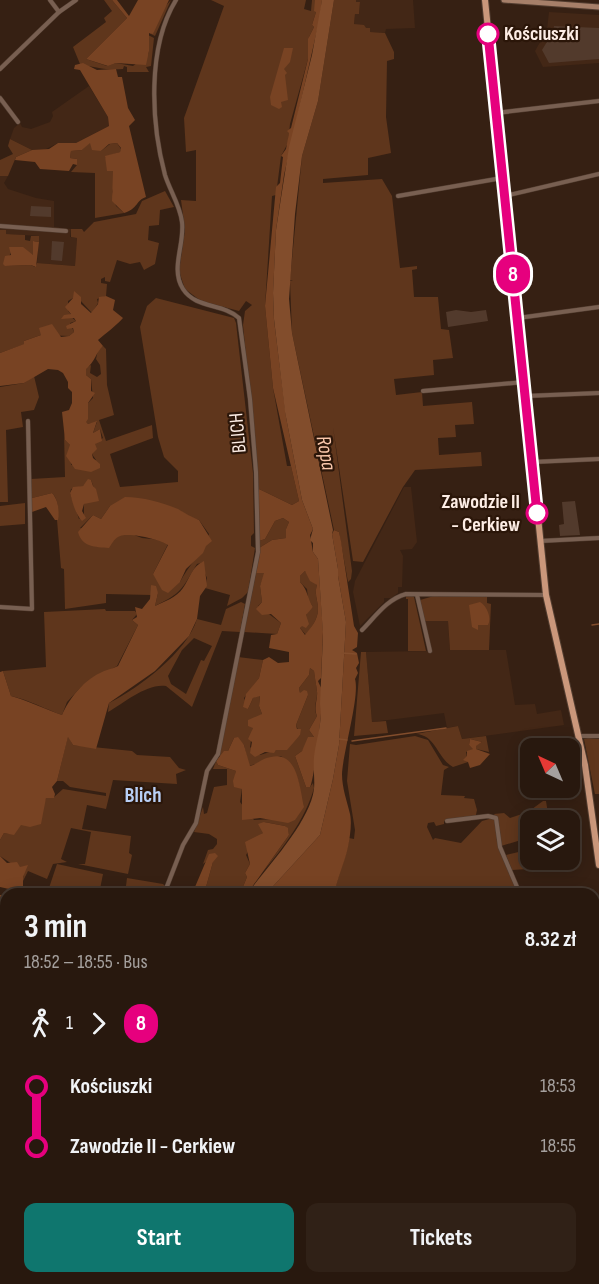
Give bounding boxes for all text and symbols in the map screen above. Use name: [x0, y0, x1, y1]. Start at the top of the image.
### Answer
place label: Kościuszki: [504, 22, 579, 46]
marker: Kościuszki: [477, 23, 499, 45]
line badge: 8: [494, 254, 532, 294]
text: 8: [508, 262, 518, 287]
street label: BLICH: [224, 412, 252, 454]
water label: Ropa: [311, 434, 341, 473]
place label: Zawodzie II - Cerkiew: [441, 490, 520, 537]
marker: Zawodzie II - Cerkiew: [526, 502, 548, 524]
north arrow: [520, 738, 580, 798]
map controls: [520, 738, 580, 870]
district label: Blich: [125, 783, 161, 808]
button: layers: [520, 810, 580, 870]
text: 3 min: [24, 907, 87, 947]
text: 8.32 zł: [525, 926, 576, 953]
text: 18:52 – 18:55 · Bus: [24, 950, 148, 974]
icon: walk: [24, 1007, 57, 1040]
icon: forward: [82, 1007, 115, 1040]
text: 1: [66, 1011, 73, 1035]
text: 8: [136, 1011, 146, 1036]
text: Kościuszki: [70, 1073, 152, 1100]
text: 18:53: [540, 1074, 576, 1098]
text: Zawodzie II - Cerkiew: [70, 1133, 235, 1160]
text: 18:55: [540, 1134, 576, 1158]
button: Start: [24, 1203, 294, 1272]
button: Tickets: [306, 1203, 576, 1272]

